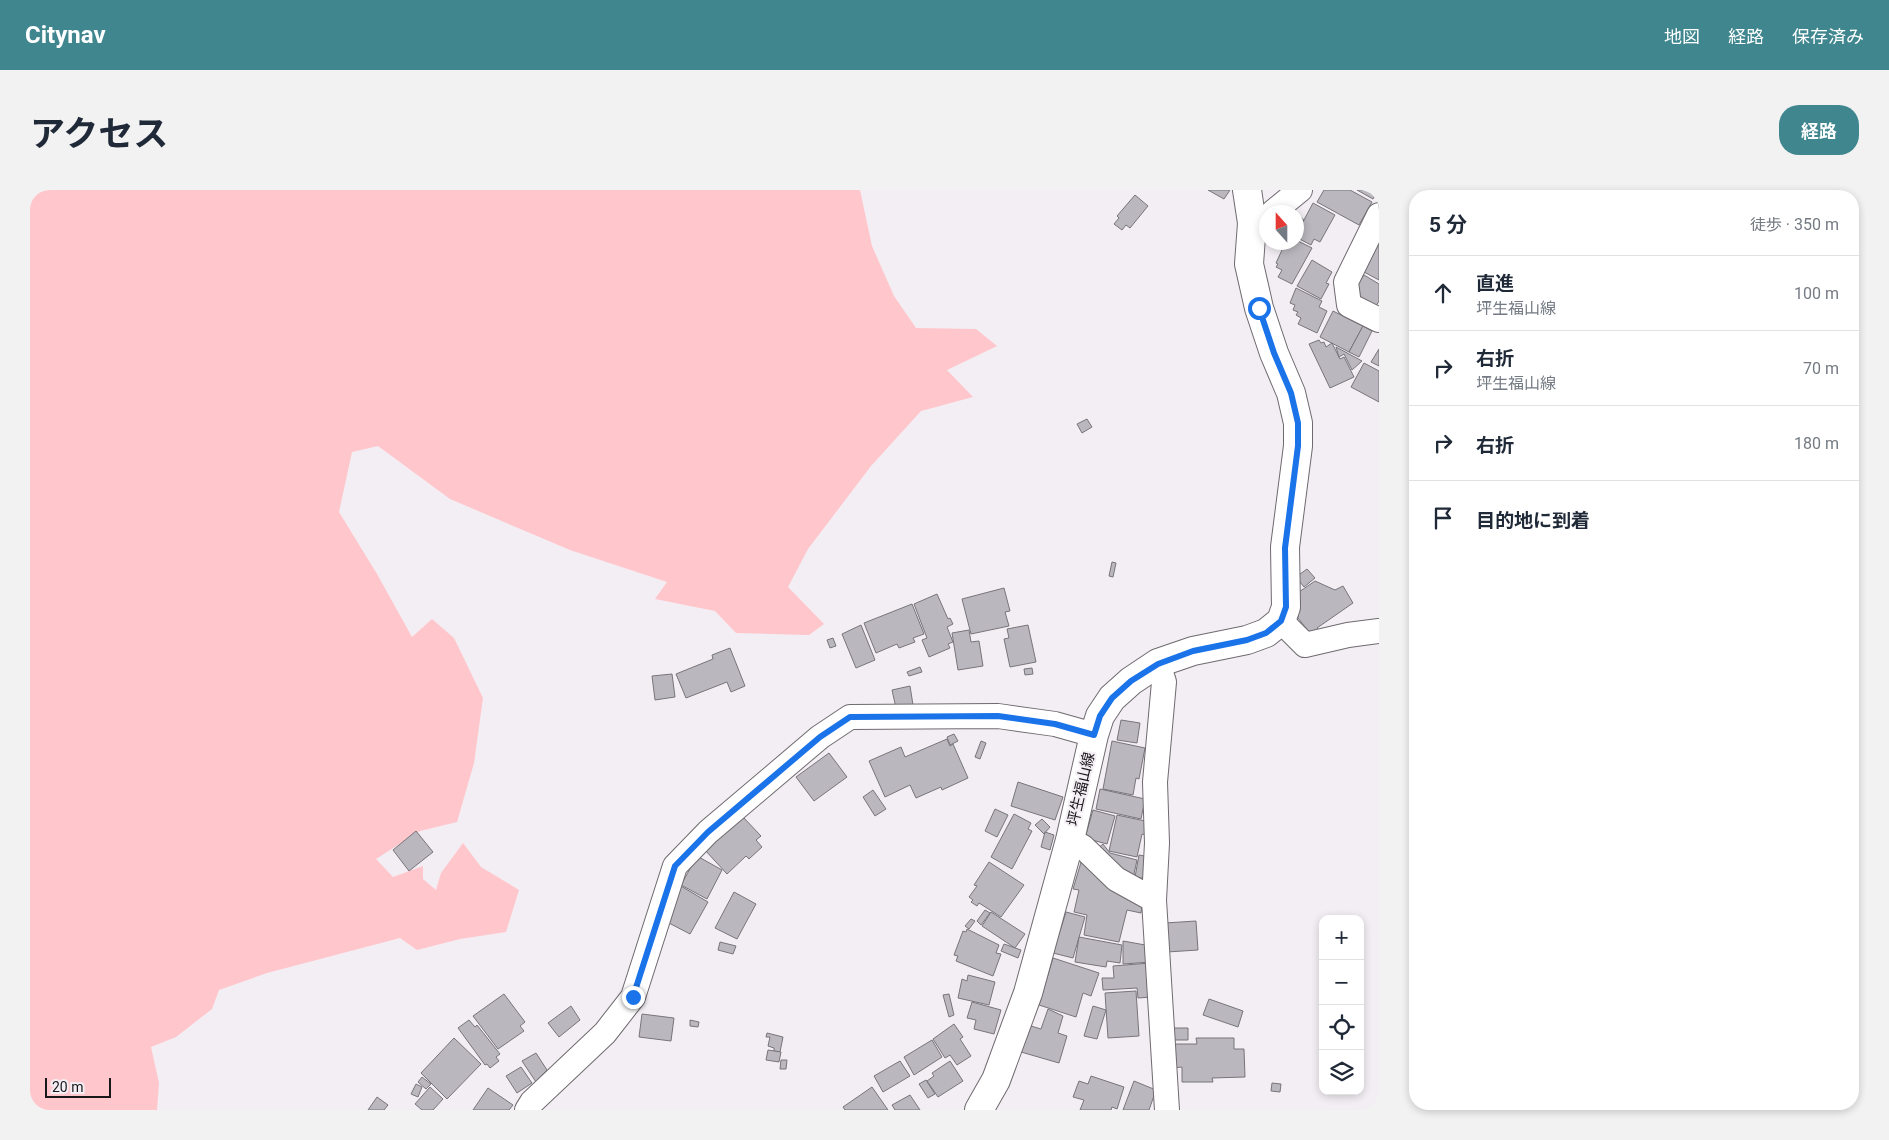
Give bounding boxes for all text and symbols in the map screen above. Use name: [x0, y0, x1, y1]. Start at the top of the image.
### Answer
text: Citynav: [25, 21, 106, 49]
text: 地図: [1664, 26, 1700, 47]
text: 経路: [1728, 26, 1764, 47]
text: 保存済み: [1792, 26, 1864, 47]
button: 経路: [1779, 105, 1859, 155]
text: アクセス: [30, 114, 168, 155]
north arrow: [1259, 205, 1304, 250]
text: 5 分: [1429, 213, 1467, 237]
text: 徒歩 · 350 m: [1750, 215, 1839, 234]
text: 直進: [1476, 272, 1514, 295]
icon: ahead: [1429, 279, 1457, 307]
text: 100 m: [1794, 284, 1839, 303]
route start: [1248, 297, 1271, 320]
text: 坪生福山線: [1476, 299, 1556, 318]
text: 右折: [1476, 347, 1514, 370]
icon: right: [1429, 354, 1457, 382]
text: 70 m: [1803, 359, 1839, 378]
text: 坪生福山線: [1476, 374, 1556, 393]
icon: right: [1429, 429, 1457, 457]
text: 右折: [1476, 434, 1514, 457]
text: 180 m: [1794, 434, 1839, 453]
icon: arrive: [1429, 504, 1457, 532]
text: 目的地に到着: [1476, 509, 1590, 532]
street label: 坪生福山線: [1064, 750, 1098, 828]
map controls: [1319, 915, 1364, 1095]
button: +: [1319, 915, 1364, 960]
button: −: [1319, 960, 1364, 1005]
route end: [622, 986, 645, 1009]
button: locate: [1319, 1005, 1364, 1050]
button: layers: [1319, 1050, 1364, 1095]
scale bar: [45, 1075, 111, 1098]
text: 20 m: [52, 1079, 84, 1095]

